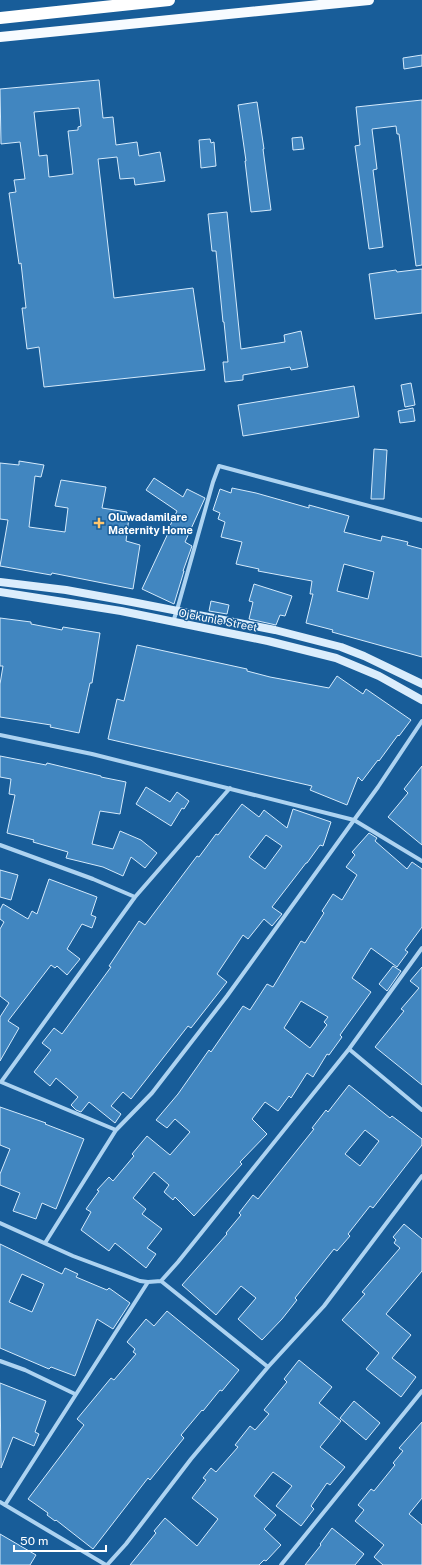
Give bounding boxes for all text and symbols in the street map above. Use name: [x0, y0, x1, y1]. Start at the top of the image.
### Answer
place label: Oluwadamilare Maternity Home: [108, 511, 193, 536]
marker: Oluwadamilare Maternity Home: [93, 517, 105, 529]
street label: Ojekunle Street: [178, 606, 258, 634]
scale bar: [14, 1527, 106, 1553]
text: 50 m: [20, 1534, 48, 1548]

